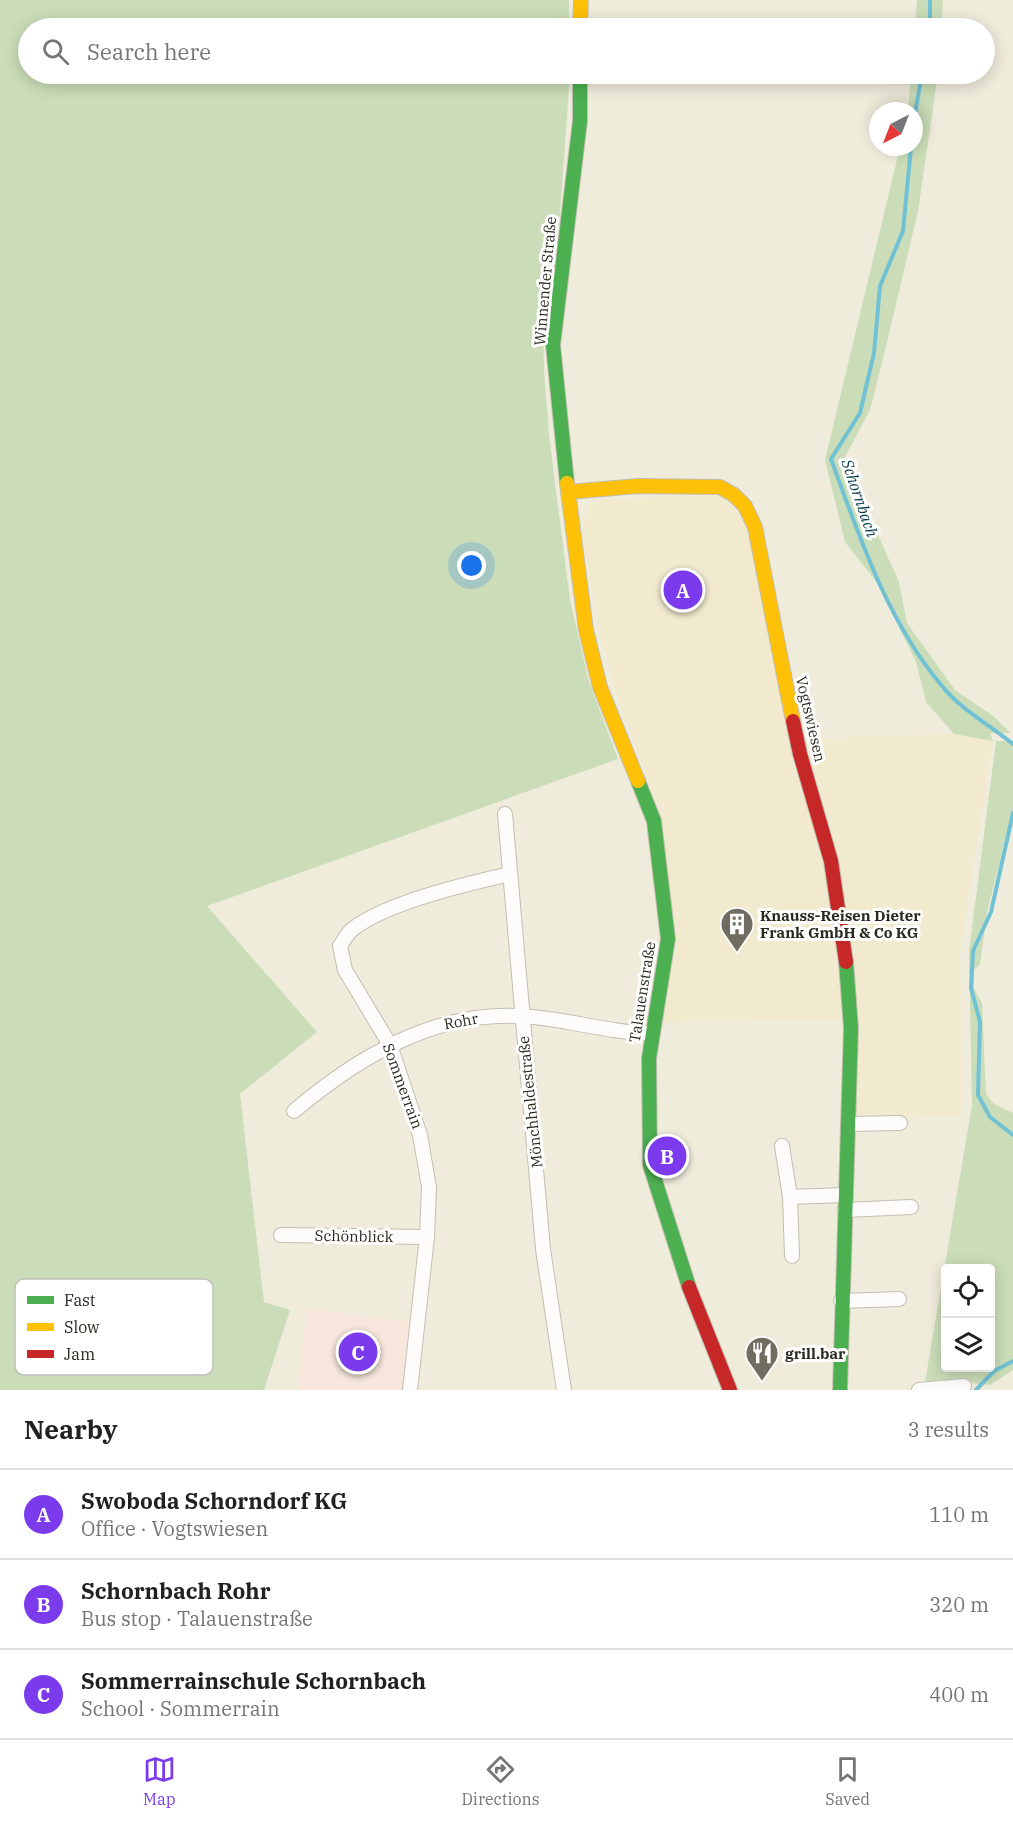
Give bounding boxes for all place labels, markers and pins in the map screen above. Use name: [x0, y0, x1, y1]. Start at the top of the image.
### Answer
pin: A: [664, 568, 702, 612]
building icon: Knauss-Reisen Dieter Frank GmbH & Co KG: [719, 906, 755, 953]
place label: Knauss-Reisen Dieter Frank GmbH & Co KG: [760, 906, 921, 942]
pin: B: [648, 1134, 686, 1178]
pin: C: [338, 1330, 378, 1374]
restaurant icon: grill.bar: [744, 1335, 780, 1382]
place label: grill.bar: [785, 1344, 846, 1363]

